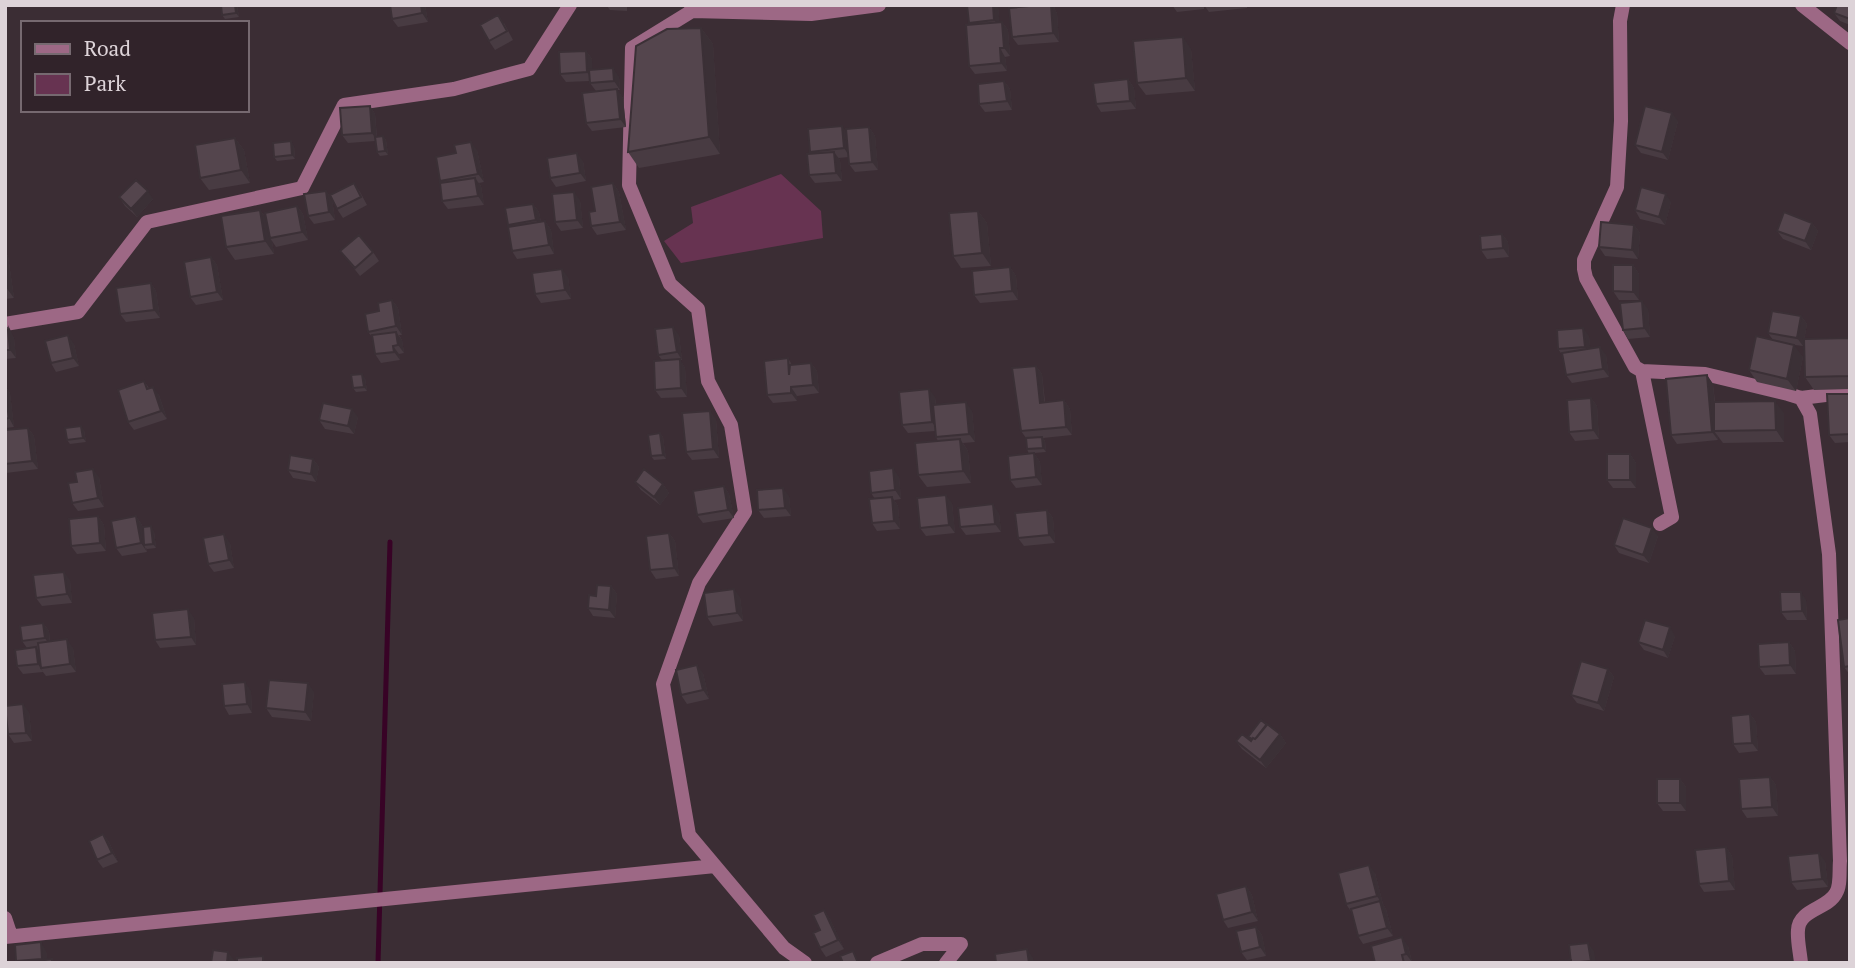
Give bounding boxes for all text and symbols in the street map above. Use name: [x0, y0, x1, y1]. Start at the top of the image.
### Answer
legend: [21, 21, 248, 112]
text: Road: [84, 34, 131, 62]
text: Park: [84, 69, 126, 97]

